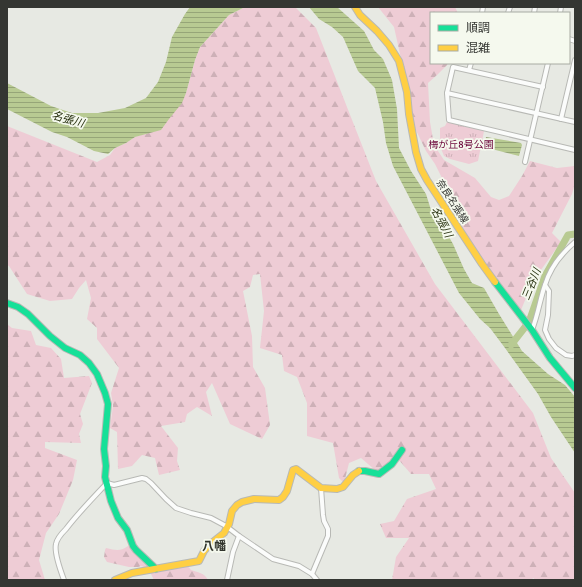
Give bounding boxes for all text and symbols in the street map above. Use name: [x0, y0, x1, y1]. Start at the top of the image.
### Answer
legend: [430, 12, 570, 64]
text: 順調: [466, 21, 490, 36]
text: 混雑: [466, 41, 490, 56]
water label: 名張川: [50, 109, 86, 131]
park label: 梅が丘8号公園: [428, 139, 494, 151]
street label: 奈良名張線: [434, 177, 471, 226]
water label: 名張川: [428, 205, 456, 241]
water label: 三谷川: [519, 266, 544, 302]
district label: 八幡: [202, 539, 226, 554]

